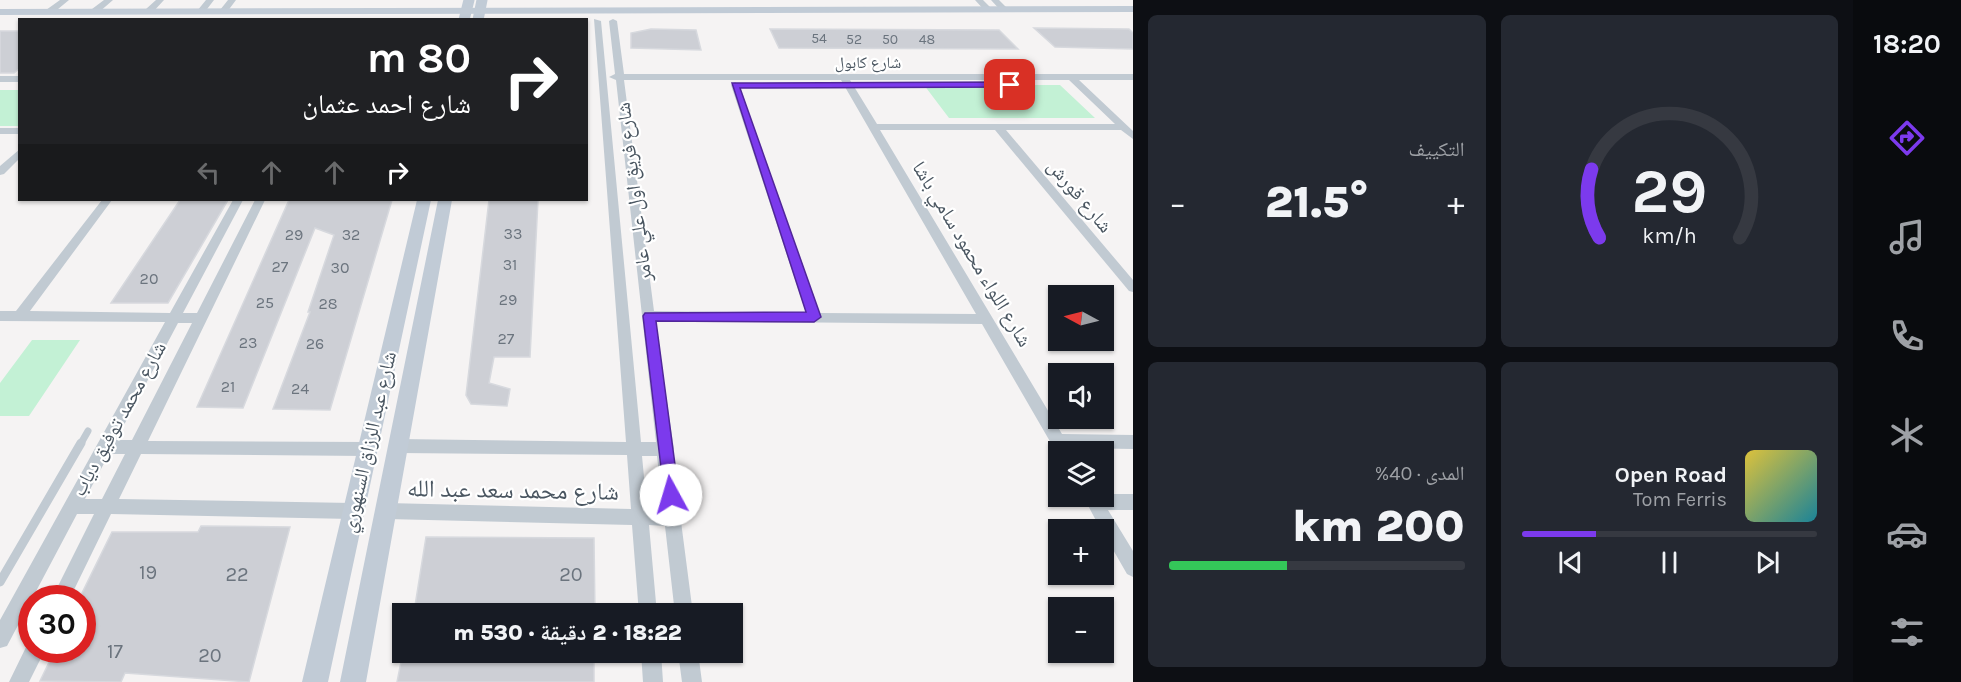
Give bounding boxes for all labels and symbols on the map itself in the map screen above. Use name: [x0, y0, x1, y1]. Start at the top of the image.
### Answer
house number: 54: [811, 30, 827, 47]
house number: 52: [846, 31, 862, 48]
house number: 50: [882, 31, 898, 48]
house number: 48: [919, 31, 935, 48]
street label: شارع كابول: [835, 53, 901, 73]
pin: [984, 59, 1035, 110]
street label: شارع فريق اول علي عامر: [612, 101, 661, 284]
street label: شارع قورش: [1042, 155, 1117, 238]
street label: شارع اللواء محمود سامي باشا: [904, 157, 1036, 353]
house number: 33: [504, 224, 522, 243]
house number: 29: [285, 225, 303, 244]
house number: 32: [342, 225, 360, 244]
house number: 31: [503, 255, 517, 274]
house number: 27: [272, 257, 289, 276]
house number: 30: [331, 258, 349, 277]
house number: 20: [140, 269, 158, 288]
north arrow: [1048, 285, 1114, 351]
house number: 29: [499, 290, 517, 309]
house number: 25: [256, 293, 274, 312]
house number: 28: [318, 294, 338, 313]
house number: 27: [498, 329, 515, 348]
house number: 23: [239, 333, 257, 352]
house number: 26: [306, 334, 324, 353]
street label: شارع محمد توفيق دياب: [67, 338, 172, 501]
street label: شارع عبد الرزاق السنهوري: [337, 349, 405, 536]
house number: 21: [221, 377, 235, 396]
house number: 24: [291, 379, 309, 398]
position arrow: [639, 463, 703, 527]
street label: شارع محمد سعد عبد الله: [407, 474, 619, 507]
house number: 19: [139, 561, 157, 584]
house number: 22: [225, 563, 249, 586]
house number: 20: [559, 563, 583, 586]
speed limit sign: 30: [18, 585, 96, 663]
house number: 17: [107, 640, 124, 663]
house number: 20: [198, 644, 222, 667]

